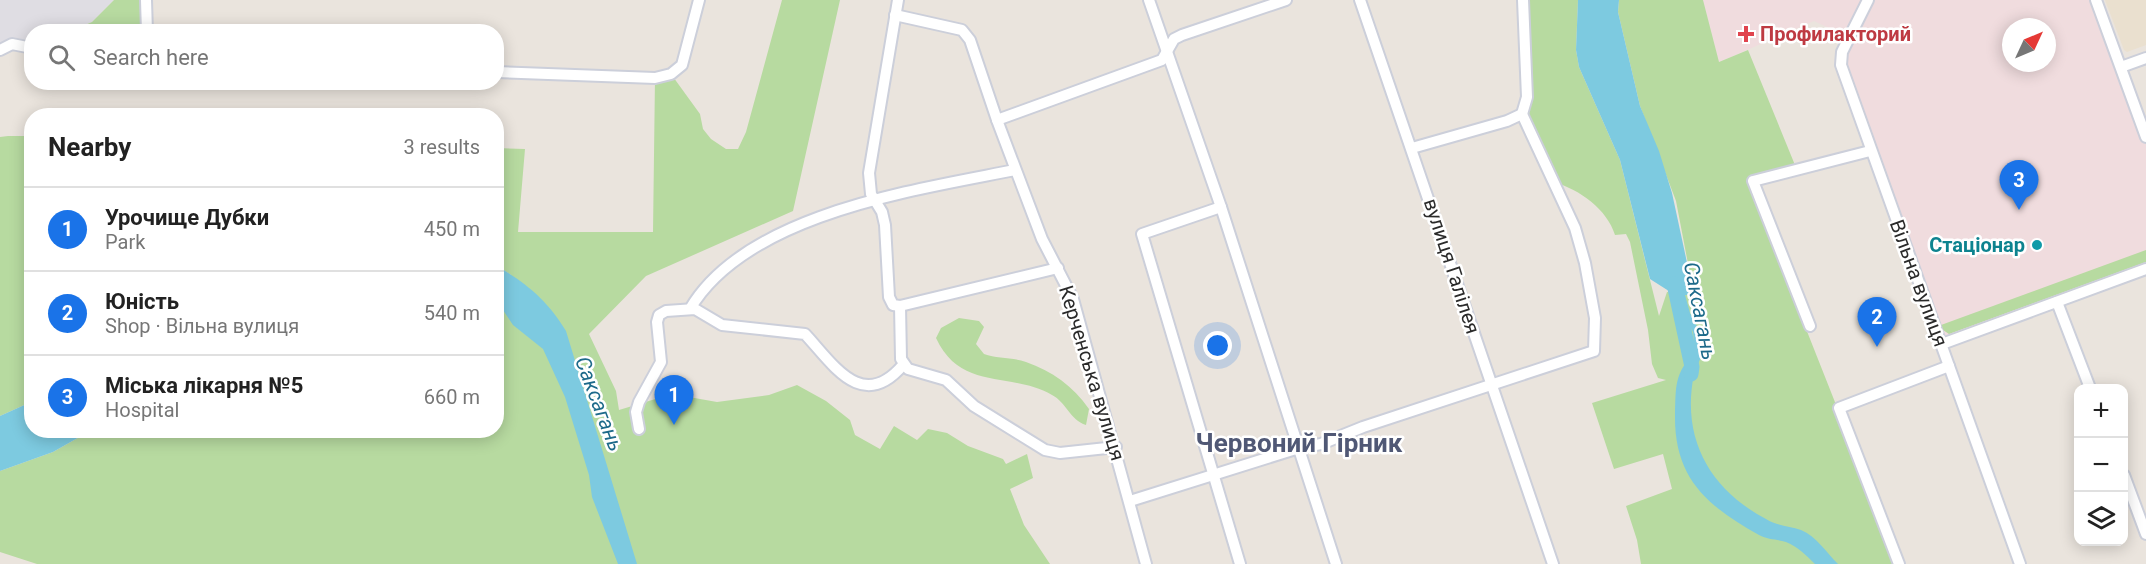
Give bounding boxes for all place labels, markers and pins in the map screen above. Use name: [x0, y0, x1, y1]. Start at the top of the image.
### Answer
place label: Профилакторий: [1760, 22, 1911, 46]
marker: Профилакторий: [1737, 25, 1755, 43]
pin: 3: [2000, 160, 2038, 210]
place label: Стаціонар: [1929, 233, 2025, 257]
marker: Стаціонар: [2030, 238, 2044, 252]
pin: 2: [1858, 298, 1896, 347]
pin: 1: [654, 376, 694, 425]

